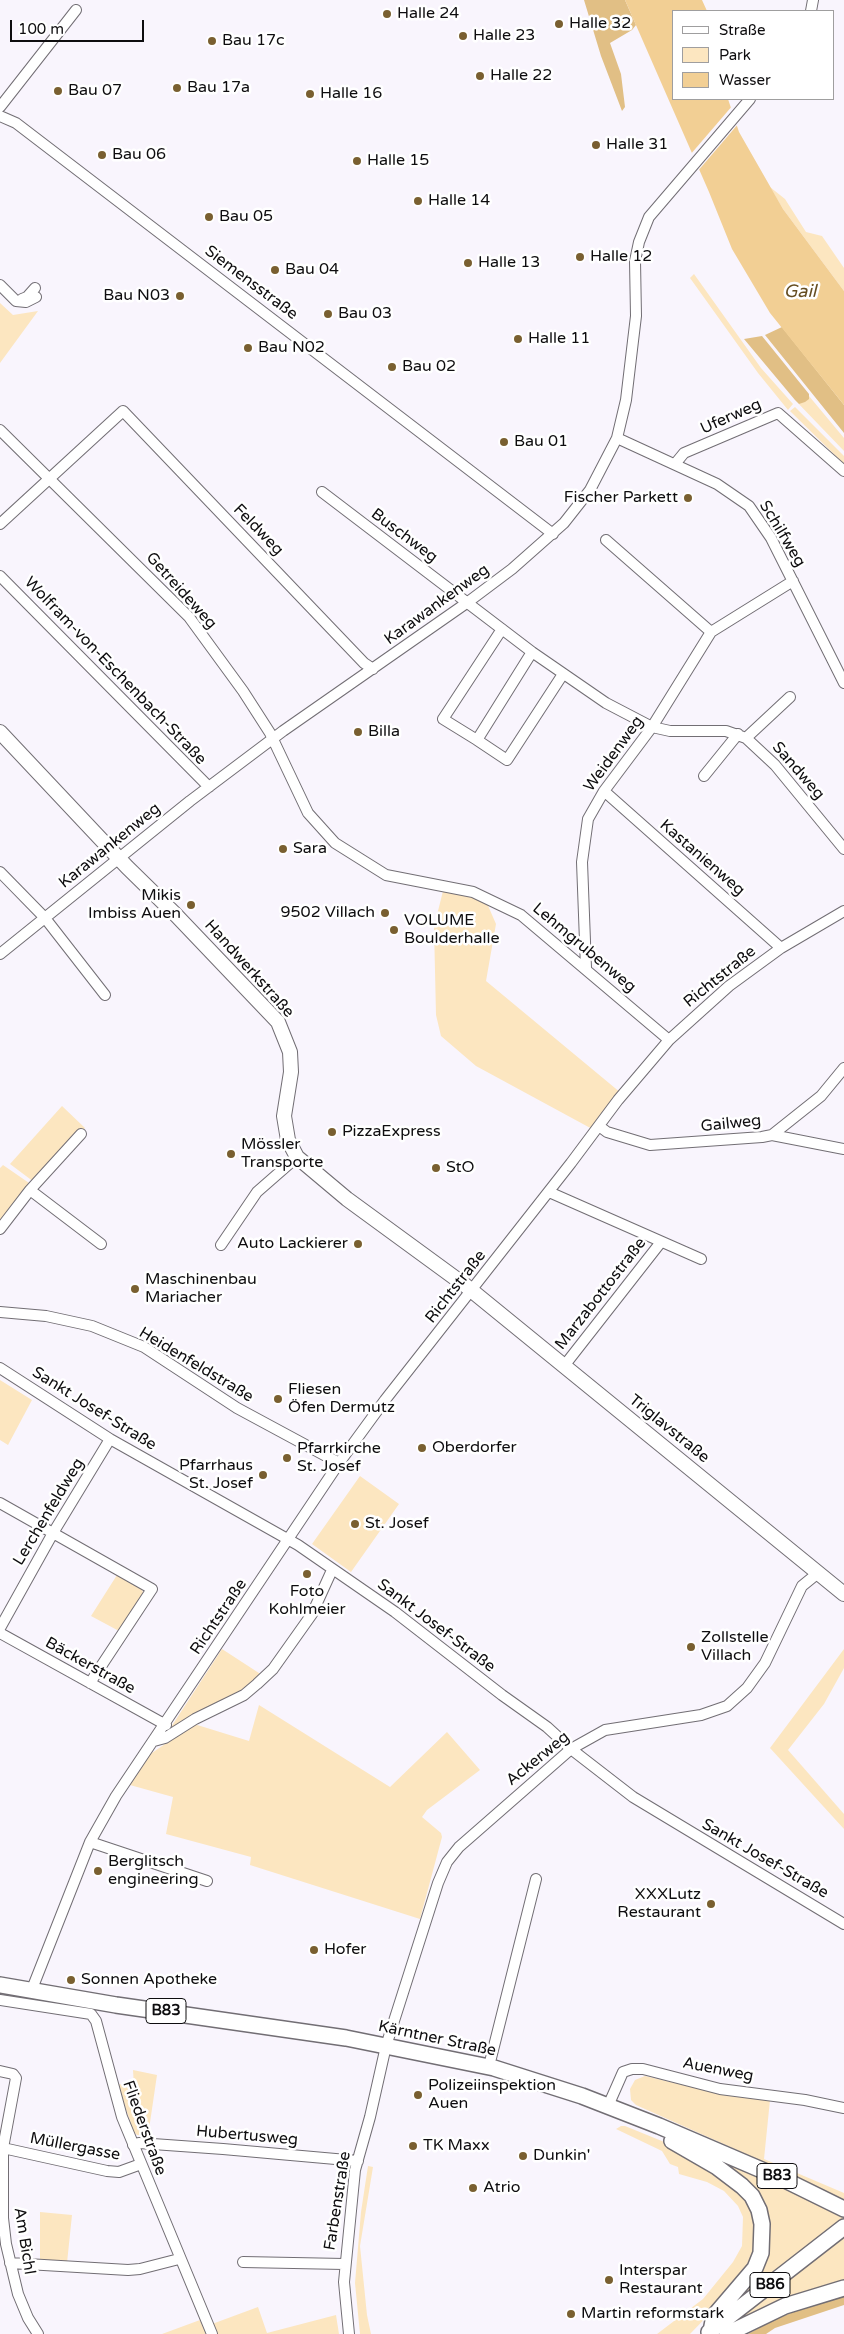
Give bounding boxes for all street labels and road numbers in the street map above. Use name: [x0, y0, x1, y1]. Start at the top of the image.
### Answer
street label: Siemensstraße: [201, 242, 301, 324]
street label: Uferweg: [698, 395, 764, 439]
street label: Schilfweg: [755, 497, 809, 571]
street label: Feldweg: [229, 500, 287, 560]
street label: Buschweg: [367, 505, 441, 567]
street label: Getreideweg: [141, 549, 221, 633]
street label: Karawankenweg: [381, 561, 493, 649]
street label: Wolfram-von-Eschenbach-Straße: [20, 573, 210, 769]
street label: Weidenweg: [580, 712, 648, 796]
street label: Sandweg: [768, 738, 828, 804]
street label: Karawankenweg: [55, 799, 165, 893]
street label: Kastanienweg: [656, 816, 748, 900]
street label: Lehmgrubenweg: [528, 899, 640, 997]
street label: Handwerkstraße: [200, 916, 298, 1022]
street label: Richtstraße: [680, 942, 760, 1012]
street label: Gailweg: [700, 1111, 762, 1137]
street label: Marzabottostraße: [551, 1234, 651, 1354]
street label: Richtstraße: [422, 1247, 490, 1327]
street label: Heidenfeldstraße: [135, 1323, 257, 1407]
street label: Sankt Josef-Straße: [28, 1363, 160, 1455]
street label: Triglavstraße: [625, 1391, 713, 1467]
street label: Lerchenfeldweg: [9, 1455, 89, 1569]
street label: Richtstraße: [187, 1575, 251, 1659]
street label: Sankt Josef-Straße: [373, 1575, 499, 1677]
street label: Bäckerstraße: [42, 1633, 138, 1699]
street label: Ackerweg: [503, 1728, 573, 1790]
street label: Sankt Josef-Straße: [698, 1815, 832, 1903]
road number: B83: [146, 1998, 186, 2024]
street label: Kärntner Straße: [376, 2017, 498, 2061]
street label: Auenweg: [681, 2054, 755, 2086]
street label: Fliederstraße: [118, 2078, 170, 2178]
street label: Hubertusweg: [195, 2122, 299, 2150]
street label: Müllergasse: [28, 2129, 122, 2165]
street label: Farbenstraße: [321, 2150, 355, 2252]
road number: B83: [757, 2164, 797, 2188]
street label: Am Bichl: [9, 2206, 39, 2276]
road number: B86: [750, 2272, 790, 2298]

